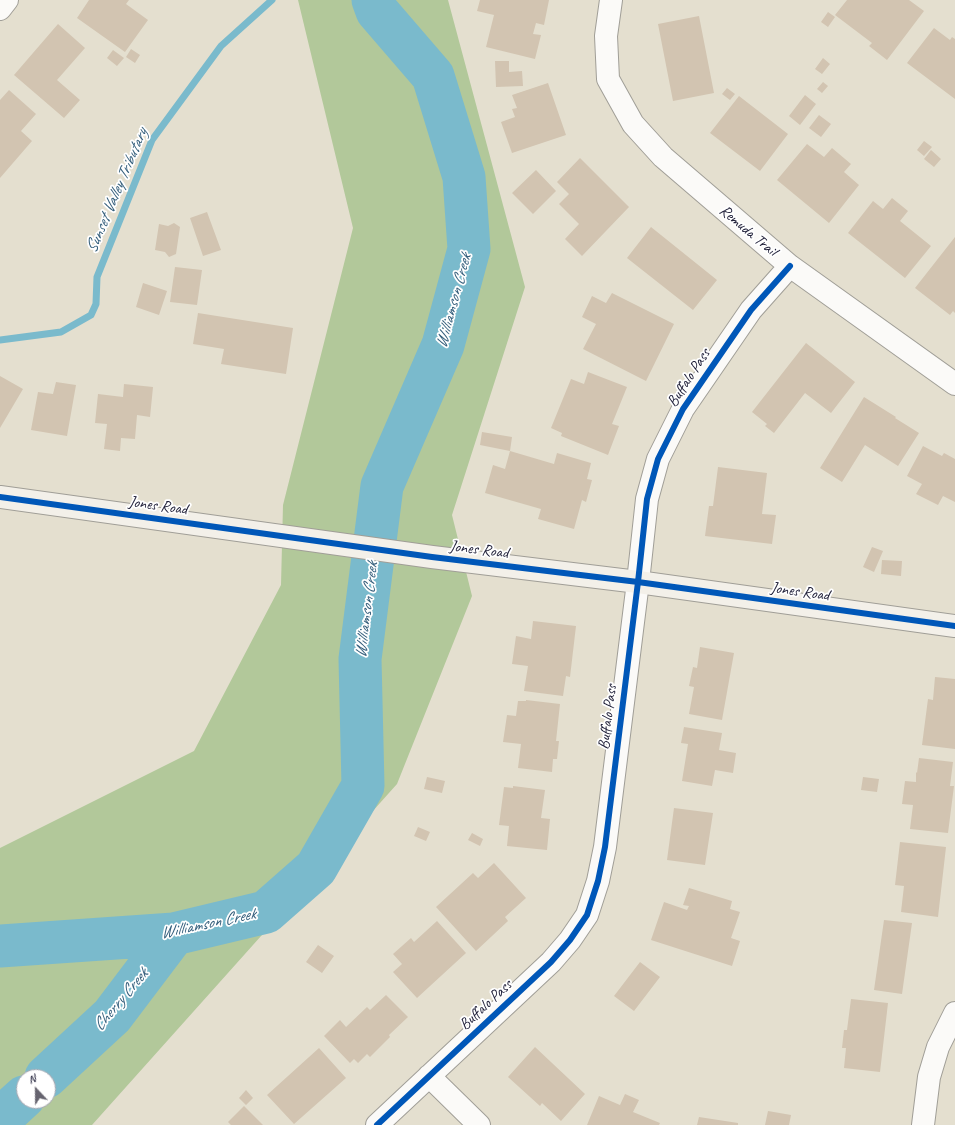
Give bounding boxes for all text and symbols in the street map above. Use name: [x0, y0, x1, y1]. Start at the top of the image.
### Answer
water label: Sunset Valley Tributary: [82, 126, 152, 256]
street label: Remuda Trail: [715, 201, 781, 261]
water label: Williamson Creek: [432, 252, 476, 350]
street label: Buffalo Pass: [663, 345, 715, 411]
street label: Jones Road: [128, 492, 188, 520]
street label: Jones Road: [449, 537, 509, 563]
water label: Williamson Creek: [351, 561, 383, 659]
street label: Jones Road: [770, 578, 830, 606]
street label: Buffalo Pass: [594, 683, 622, 751]
water label: Williamson Creek: [159, 904, 257, 944]
water label: Cherry Creek: [89, 965, 153, 1035]
street label: Buffalo Pass: [455, 976, 517, 1034]
north arrow: [16, 1069, 56, 1109]
text: N: [26, 1071, 38, 1087]

